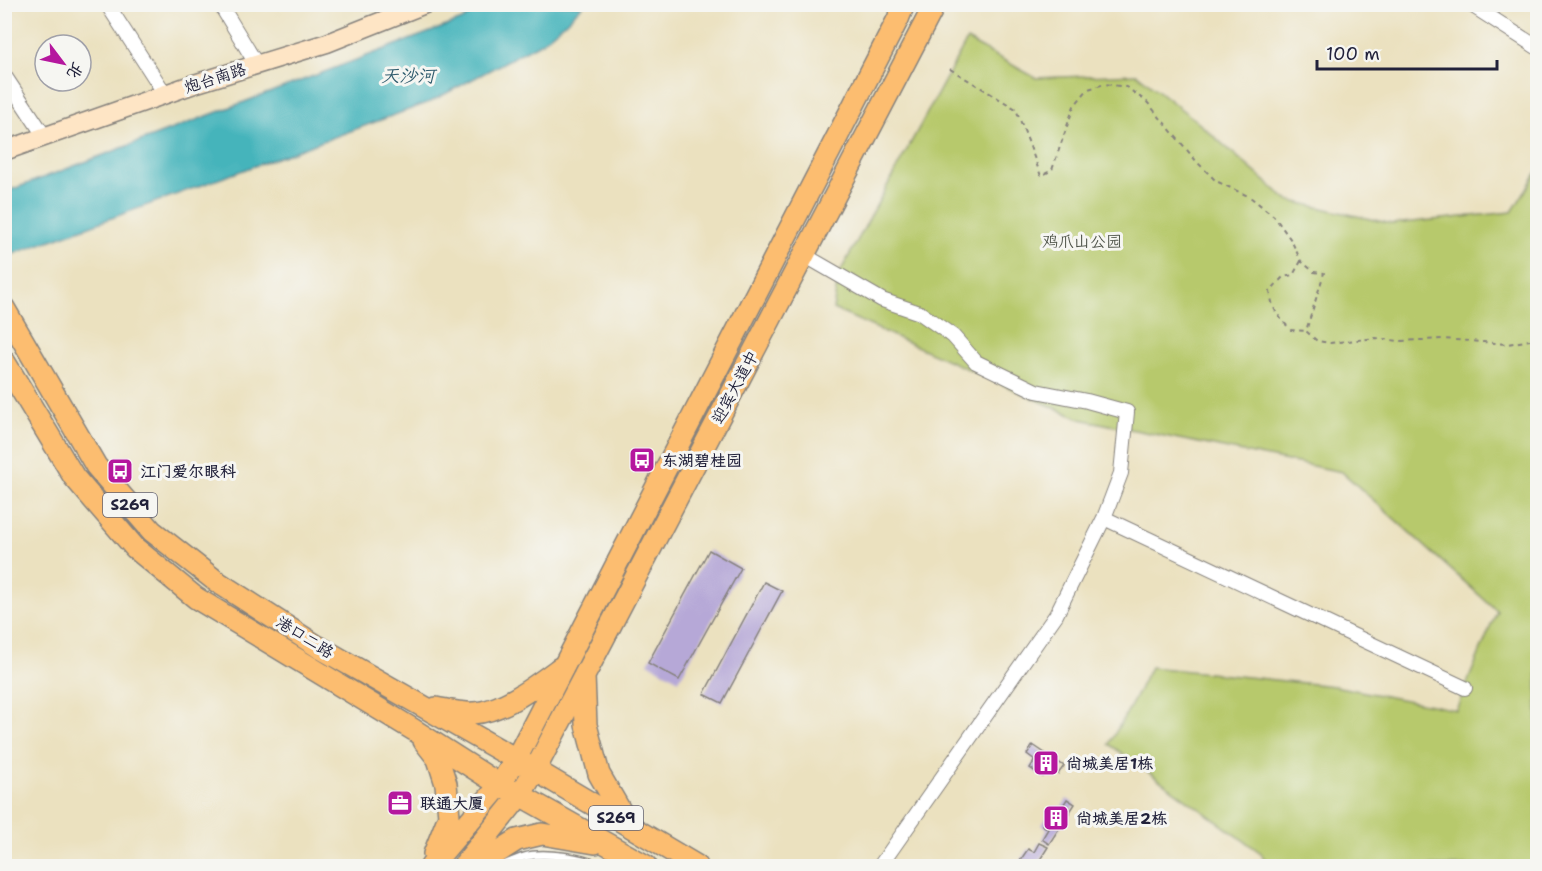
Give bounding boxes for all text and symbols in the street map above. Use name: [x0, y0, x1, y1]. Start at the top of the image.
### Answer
north arrow: [33, 33, 93, 93]
scale bar: [1317, 33, 1497, 71]
text: 100 m: [1326, 42, 1380, 66]
text: 北: [62, 58, 88, 83]
street label: 炮台南路: [181, 58, 249, 98]
water label: 天沙河: [381, 64, 438, 88]
park label: 鸡爪山公园: [1042, 231, 1122, 252]
street label: 迎宾大道中: [707, 347, 763, 427]
bus stop icon: 东湖碧桂园: [627, 445, 657, 475]
place label: 东湖碧桂园: [662, 450, 742, 471]
bus stop icon: 江门爱尔眼科: [105, 456, 135, 486]
place label: 江门爱尔眼科: [140, 461, 236, 482]
road number: S269: [103, 493, 157, 517]
street label: 港口二路: [272, 611, 338, 663]
building icon: 尚城美居1栋: [1031, 748, 1061, 778]
place label: 尚城美居1栋: [1066, 753, 1153, 774]
office icon: 联通大厦: [385, 788, 415, 818]
place label: 联通大厦: [420, 793, 484, 814]
building icon: 尚城美居2栋: [1041, 803, 1071, 833]
road number: S269: [589, 806, 643, 830]
place label: 尚城美居2栋: [1076, 808, 1167, 829]

